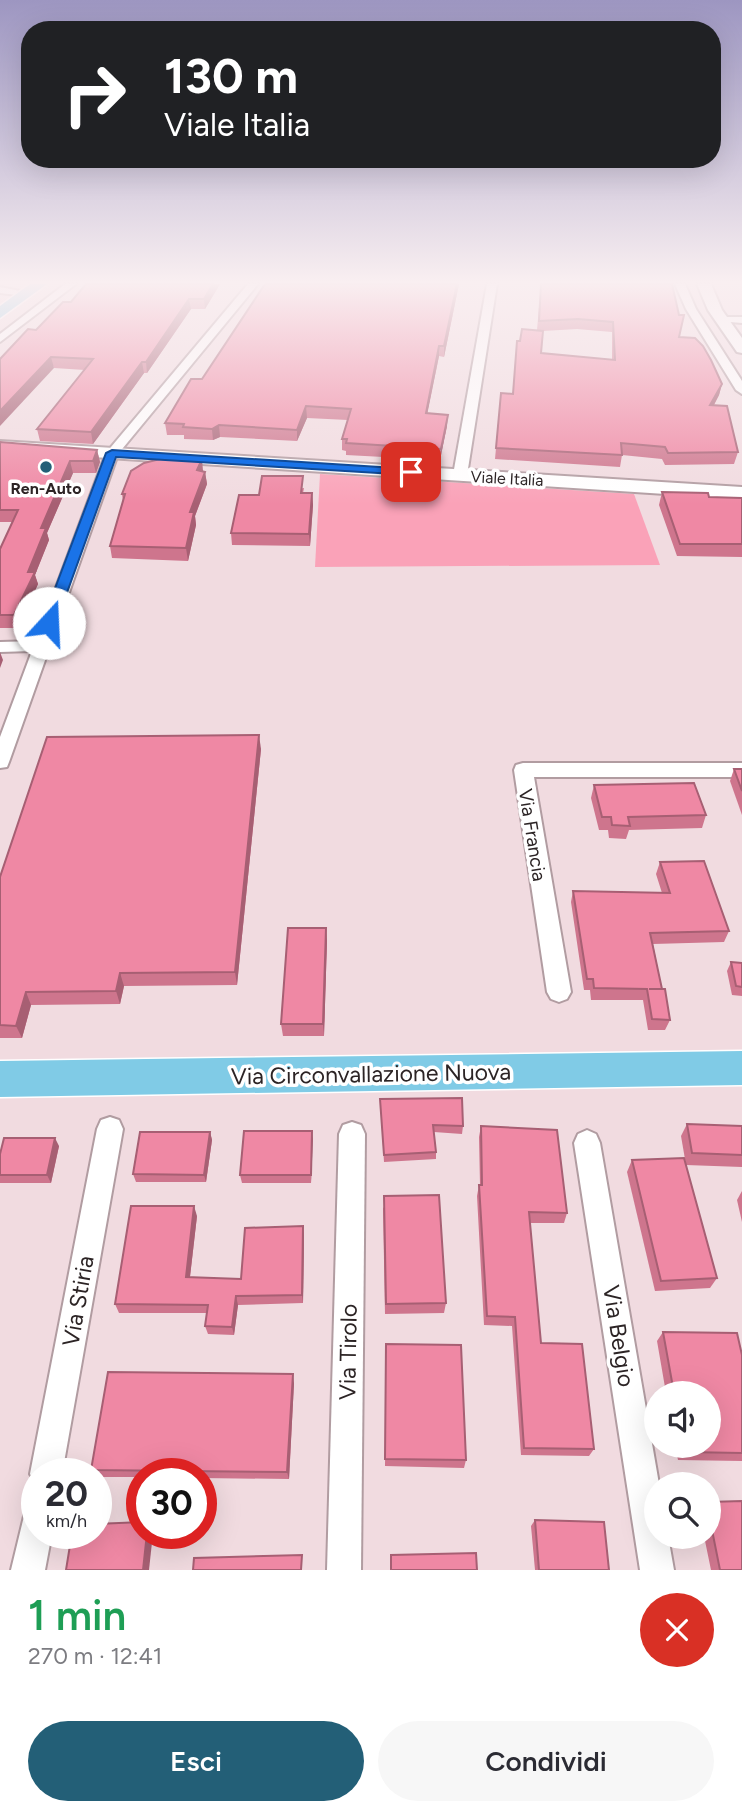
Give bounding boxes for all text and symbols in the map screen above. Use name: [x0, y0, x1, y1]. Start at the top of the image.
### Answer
text: 130 m: [164, 46, 298, 105]
icon: right: [49, 49, 140, 140]
text: Viale Italia: [164, 106, 310, 144]
pin: [381, 442, 441, 502]
icon: arrive: [392, 453, 430, 491]
marker: Ren-Auto: [38, 459, 54, 475]
street label: Viale Italia: [470, 467, 544, 490]
place label: Ren-Auto: [11, 479, 81, 498]
position arrow: [12, 586, 86, 660]
street label: Via Francia: [514, 787, 551, 883]
street label: Via Circonvallazione Nuova: [231, 1058, 511, 1090]
street label: Via Stiria: [56, 1253, 100, 1349]
street label: Via Belgio: [597, 1283, 641, 1389]
street label: Via Tirolo: [333, 1304, 363, 1400]
map controls: [644, 1381, 721, 1549]
button: sound: [644, 1381, 721, 1458]
speed limit sign: 30: [126, 1458, 217, 1549]
button: search: [644, 1472, 721, 1549]
text: 20: [45, 1473, 88, 1515]
text: km/h: [46, 1510, 87, 1532]
text: 1 min: [28, 1590, 126, 1641]
button: close: [640, 1593, 714, 1667]
text: 270 m · 12:41: [28, 1642, 162, 1670]
button: Esci: [28, 1721, 364, 1801]
button: Condividi: [378, 1721, 714, 1801]

